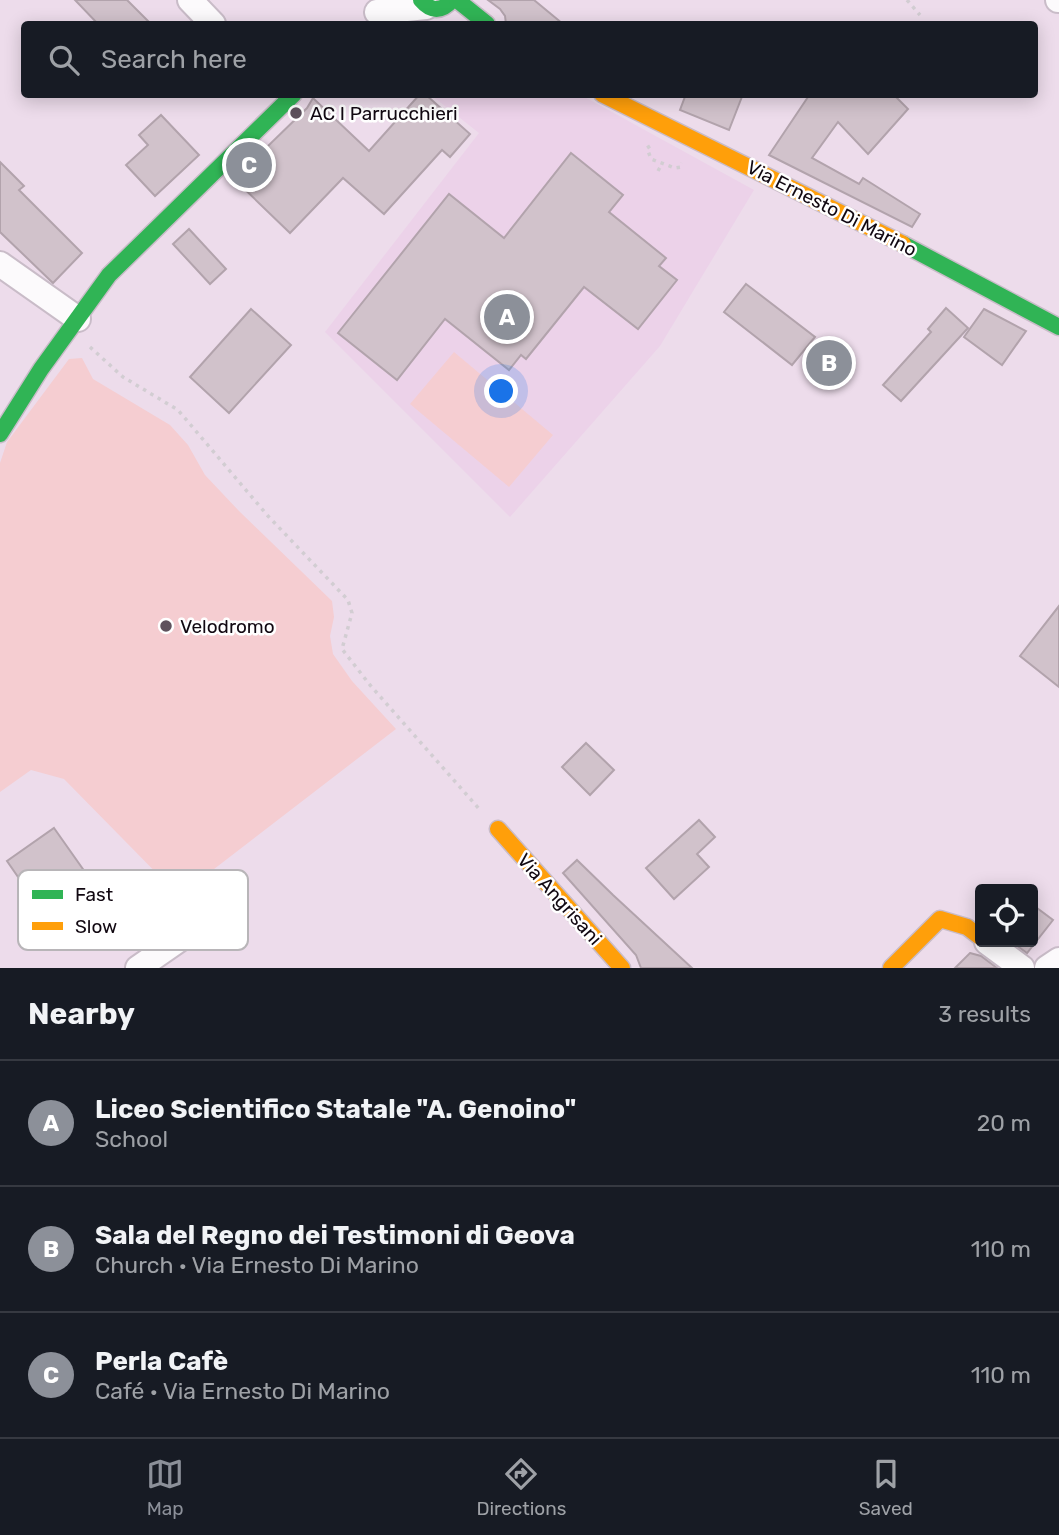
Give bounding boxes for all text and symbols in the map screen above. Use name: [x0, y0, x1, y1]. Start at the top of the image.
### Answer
search box: [21, 21, 1038, 98]
icon: search: [45, 41, 83, 79]
text: Search here: [101, 44, 247, 75]
place label: AC I Parrucchieri: [310, 102, 458, 125]
marker: AC I Parrucchieri: [288, 105, 304, 121]
pin: C: [226, 139, 272, 191]
street label: Via Ernesto Di Marino: [743, 156, 921, 261]
pin: A: [484, 291, 530, 343]
pin: B: [806, 337, 852, 389]
your location: [484, 374, 518, 408]
place label: Velodromo: [180, 615, 275, 638]
marker: Velodromo: [158, 618, 174, 634]
street label: Via Angrisani: [512, 849, 607, 950]
legend: [18, 870, 248, 950]
text: Fast: [75, 883, 114, 906]
map controls: [975, 884, 1038, 947]
button: locate: [975, 884, 1038, 947]
text: Slow: [75, 915, 117, 938]
text: Nearby: [28, 996, 135, 1032]
text: 3 results: [938, 1000, 1031, 1028]
text: Liceo Scientifico Statale "A. Genoino": [95, 1094, 576, 1125]
text: A: [43, 1109, 59, 1137]
text: 20 m: [977, 1109, 1031, 1137]
text: School: [95, 1125, 168, 1153]
text: Sala del Regno dei Testimoni di Geova: [95, 1220, 575, 1251]
text: B: [43, 1235, 59, 1263]
text: 110 m: [971, 1235, 1031, 1263]
text: Church · Via Ernesto Di Marino: [95, 1251, 419, 1279]
text: Perla Cafè: [95, 1346, 228, 1377]
text: C: [43, 1361, 59, 1389]
text: 110 m: [971, 1361, 1031, 1389]
text: Café · Via Ernesto Di Marino: [95, 1377, 390, 1405]
tab: Map: [146, 1455, 184, 1520]
tab: Directions: [476, 1455, 566, 1520]
tab: Saved: [859, 1455, 913, 1520]

